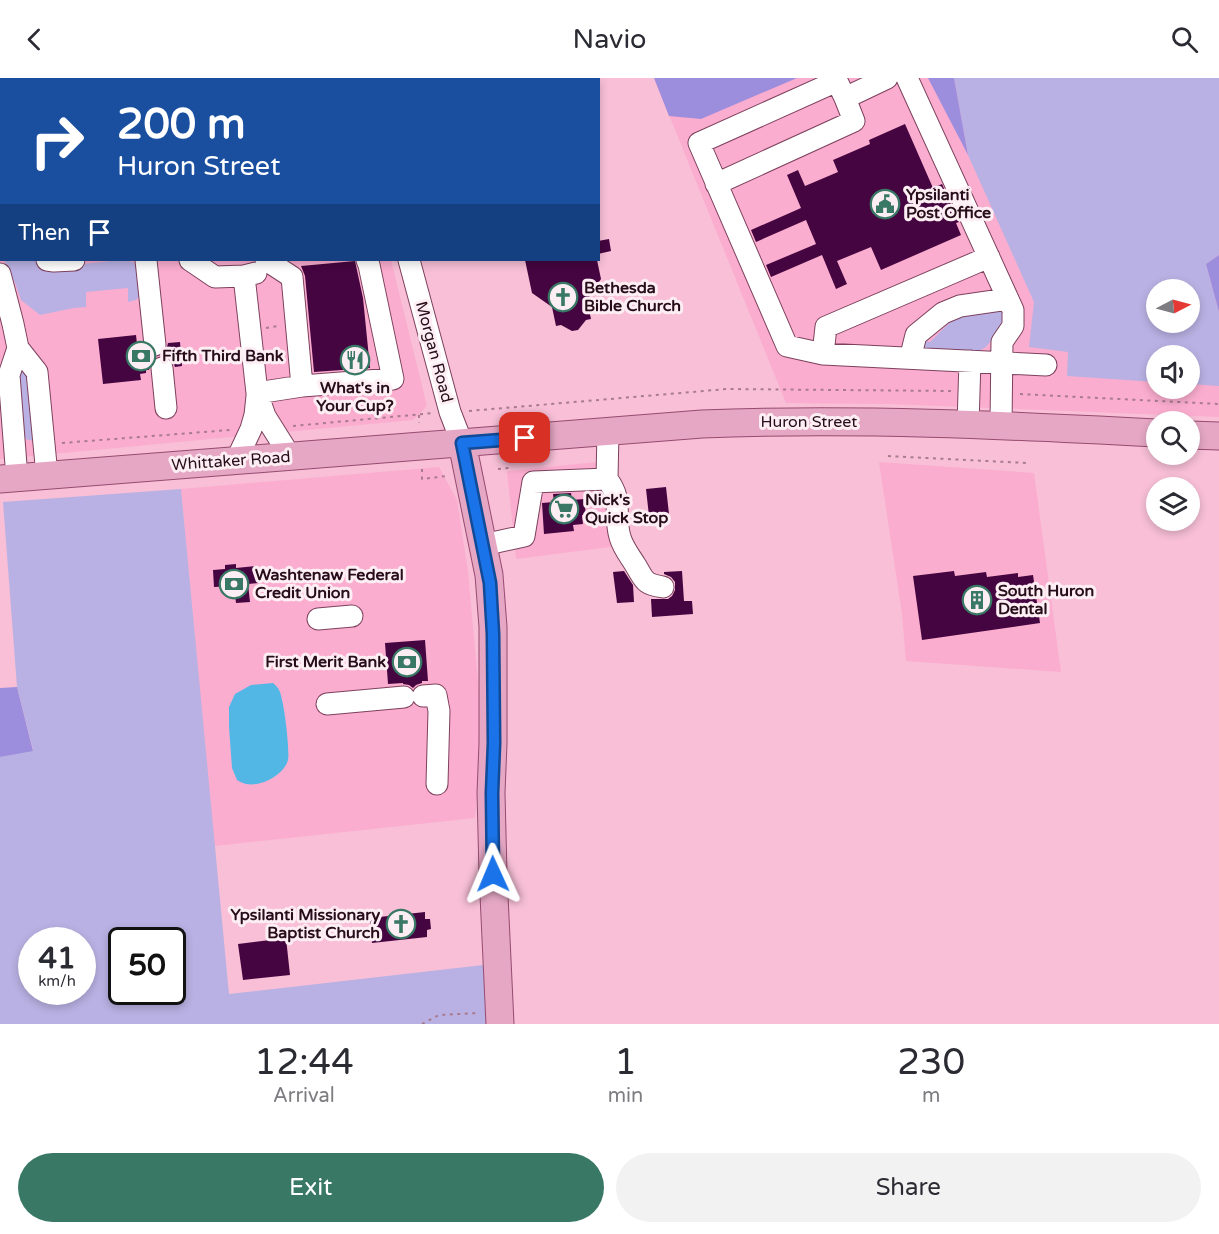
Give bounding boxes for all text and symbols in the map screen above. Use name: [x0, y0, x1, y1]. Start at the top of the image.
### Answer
icon: back: [18, 23, 51, 56]
text: Navio: [572, 23, 647, 56]
icon: search: [1168, 23, 1201, 56]
text: 200 m: [117, 99, 246, 150]
icon: right: [18, 102, 96, 180]
text: Huron Street: [117, 150, 280, 183]
place label: Ypsilanti Post Office: [906, 185, 991, 223]
public building icon: Ypsilanti Post Office: [869, 188, 901, 220]
icon: arrive: [83, 216, 116, 249]
text: Then: [18, 220, 71, 246]
place label: Bethesda Bible Church: [584, 278, 681, 316]
north arrow: [1146, 279, 1200, 333]
map controls: [1146, 279, 1200, 531]
church icon: Bethesda Bible Church: [547, 281, 579, 313]
street label: Morgan Road: [411, 299, 457, 405]
bank icon: Fifth Third Bank: [125, 340, 157, 372]
restaurant icon: What's in Your Cup?: [339, 344, 371, 376]
button: sound: [1146, 345, 1200, 399]
place label: Fifth Third Bank: [162, 346, 284, 366]
place label: What's in Your Cup?: [316, 378, 394, 416]
button: search: [1146, 411, 1200, 465]
pin: [499, 412, 550, 463]
street label: Huron Street: [761, 412, 857, 432]
icon: arrive: [508, 421, 541, 454]
street label: Whittaker Road: [171, 447, 291, 475]
button: layers: [1146, 477, 1200, 531]
place label: Nick's Quick Stop: [585, 490, 668, 528]
supermarket icon: Nick's Quick Stop: [548, 493, 580, 525]
place label: Washtenaw Federal Credit Union: [255, 565, 404, 603]
bank icon: Washtenaw Federal Credit Union: [218, 568, 250, 600]
place label: South Huron Dental: [998, 581, 1094, 619]
building icon: South Huron Dental: [961, 584, 993, 616]
bank icon: First Merit Bank: [391, 646, 423, 678]
place label: First Merit Bank: [265, 652, 386, 672]
position arrow: [461, 842, 525, 906]
place label: Ypsilanti Missionary Baptist Church: [231, 905, 380, 943]
church icon: Ypsilanti Missionary Baptist Church: [385, 908, 417, 940]
speed limit sign: 50: [108, 927, 186, 1005]
text: 41: [38, 940, 76, 977]
text: km/h: [38, 972, 76, 990]
text: 12:44: [254, 1041, 354, 1084]
text: 1: [614, 1041, 637, 1084]
text: 230: [897, 1041, 965, 1084]
text: Arrival: [273, 1084, 335, 1108]
text: min: [608, 1084, 643, 1108]
text: m: [922, 1084, 940, 1108]
button: Exit: [18, 1153, 604, 1222]
button: Share: [616, 1153, 1201, 1222]

